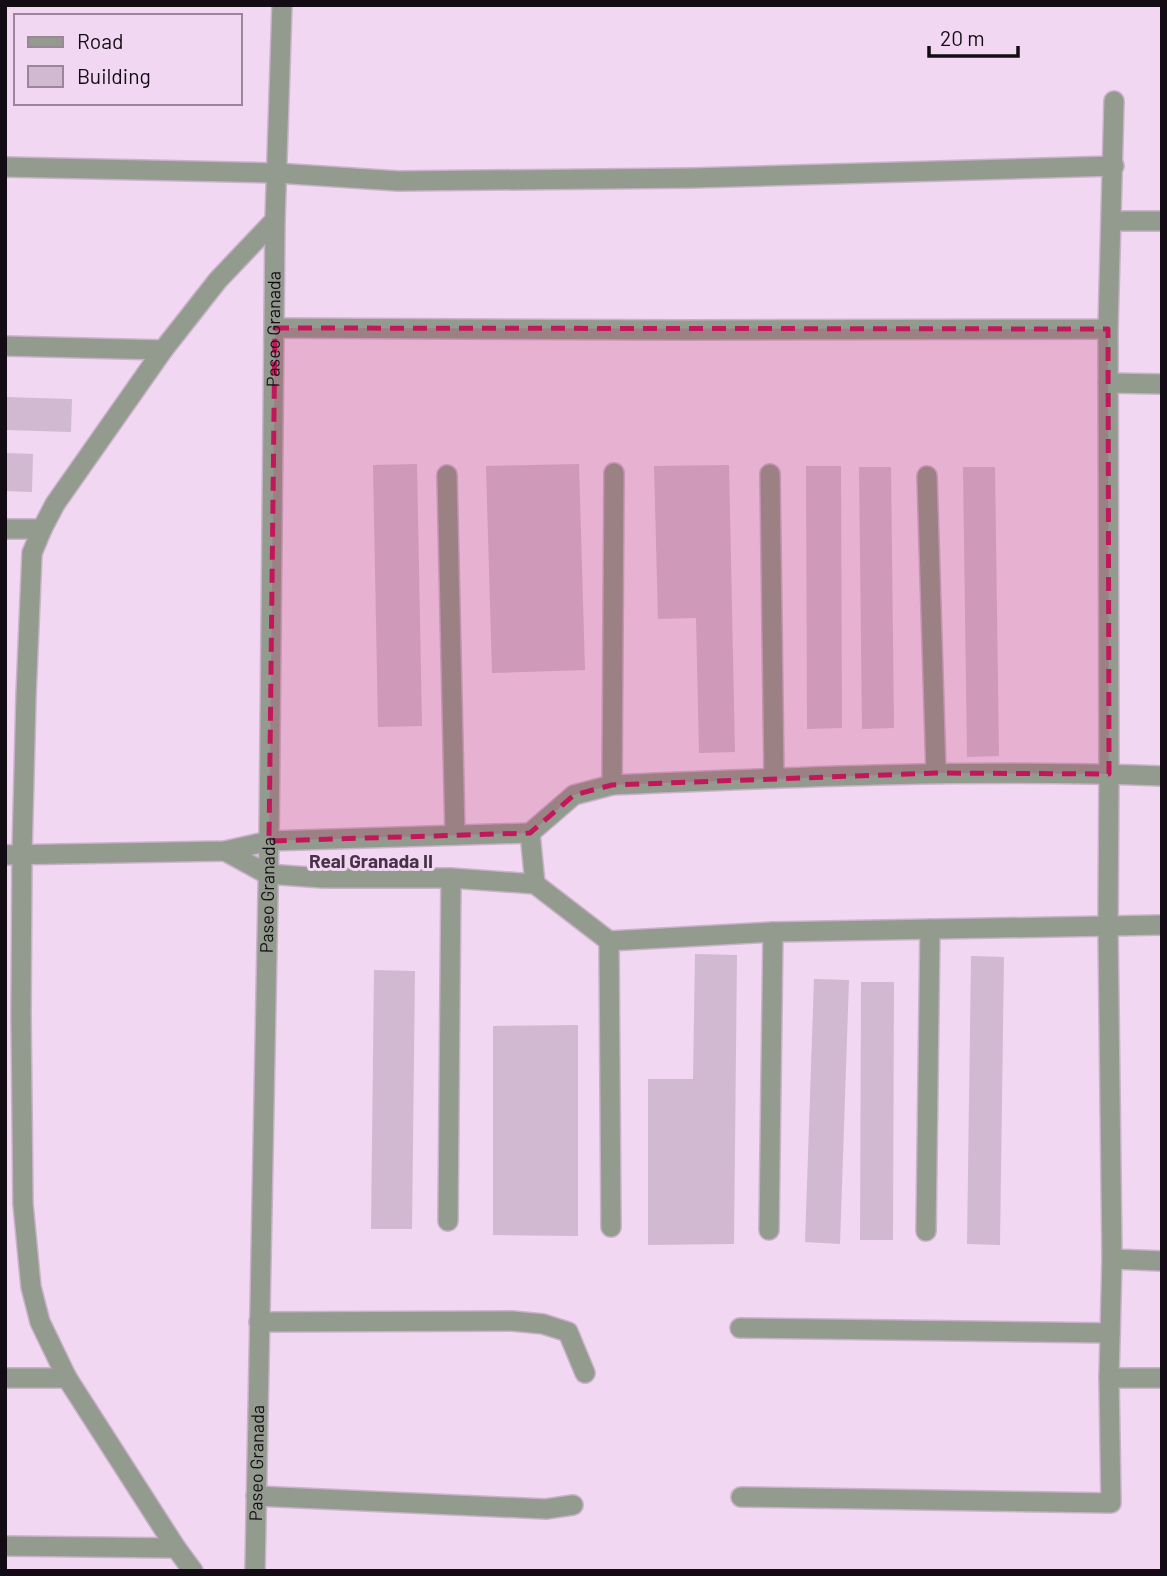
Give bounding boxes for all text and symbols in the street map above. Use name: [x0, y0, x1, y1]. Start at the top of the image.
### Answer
legend: [14, 14, 242, 105]
scale bar: [929, 14, 1018, 58]
text: 20 m: [940, 25, 985, 50]
text: Road: [77, 28, 123, 53]
text: Building: [77, 63, 151, 88]
street label: Paseo Granada: [261, 271, 285, 387]
street label: Paseo Granada: [255, 837, 279, 953]
district label: Real Granada II: [309, 849, 433, 872]
street label: Paseo Granada: [244, 1405, 268, 1521]

